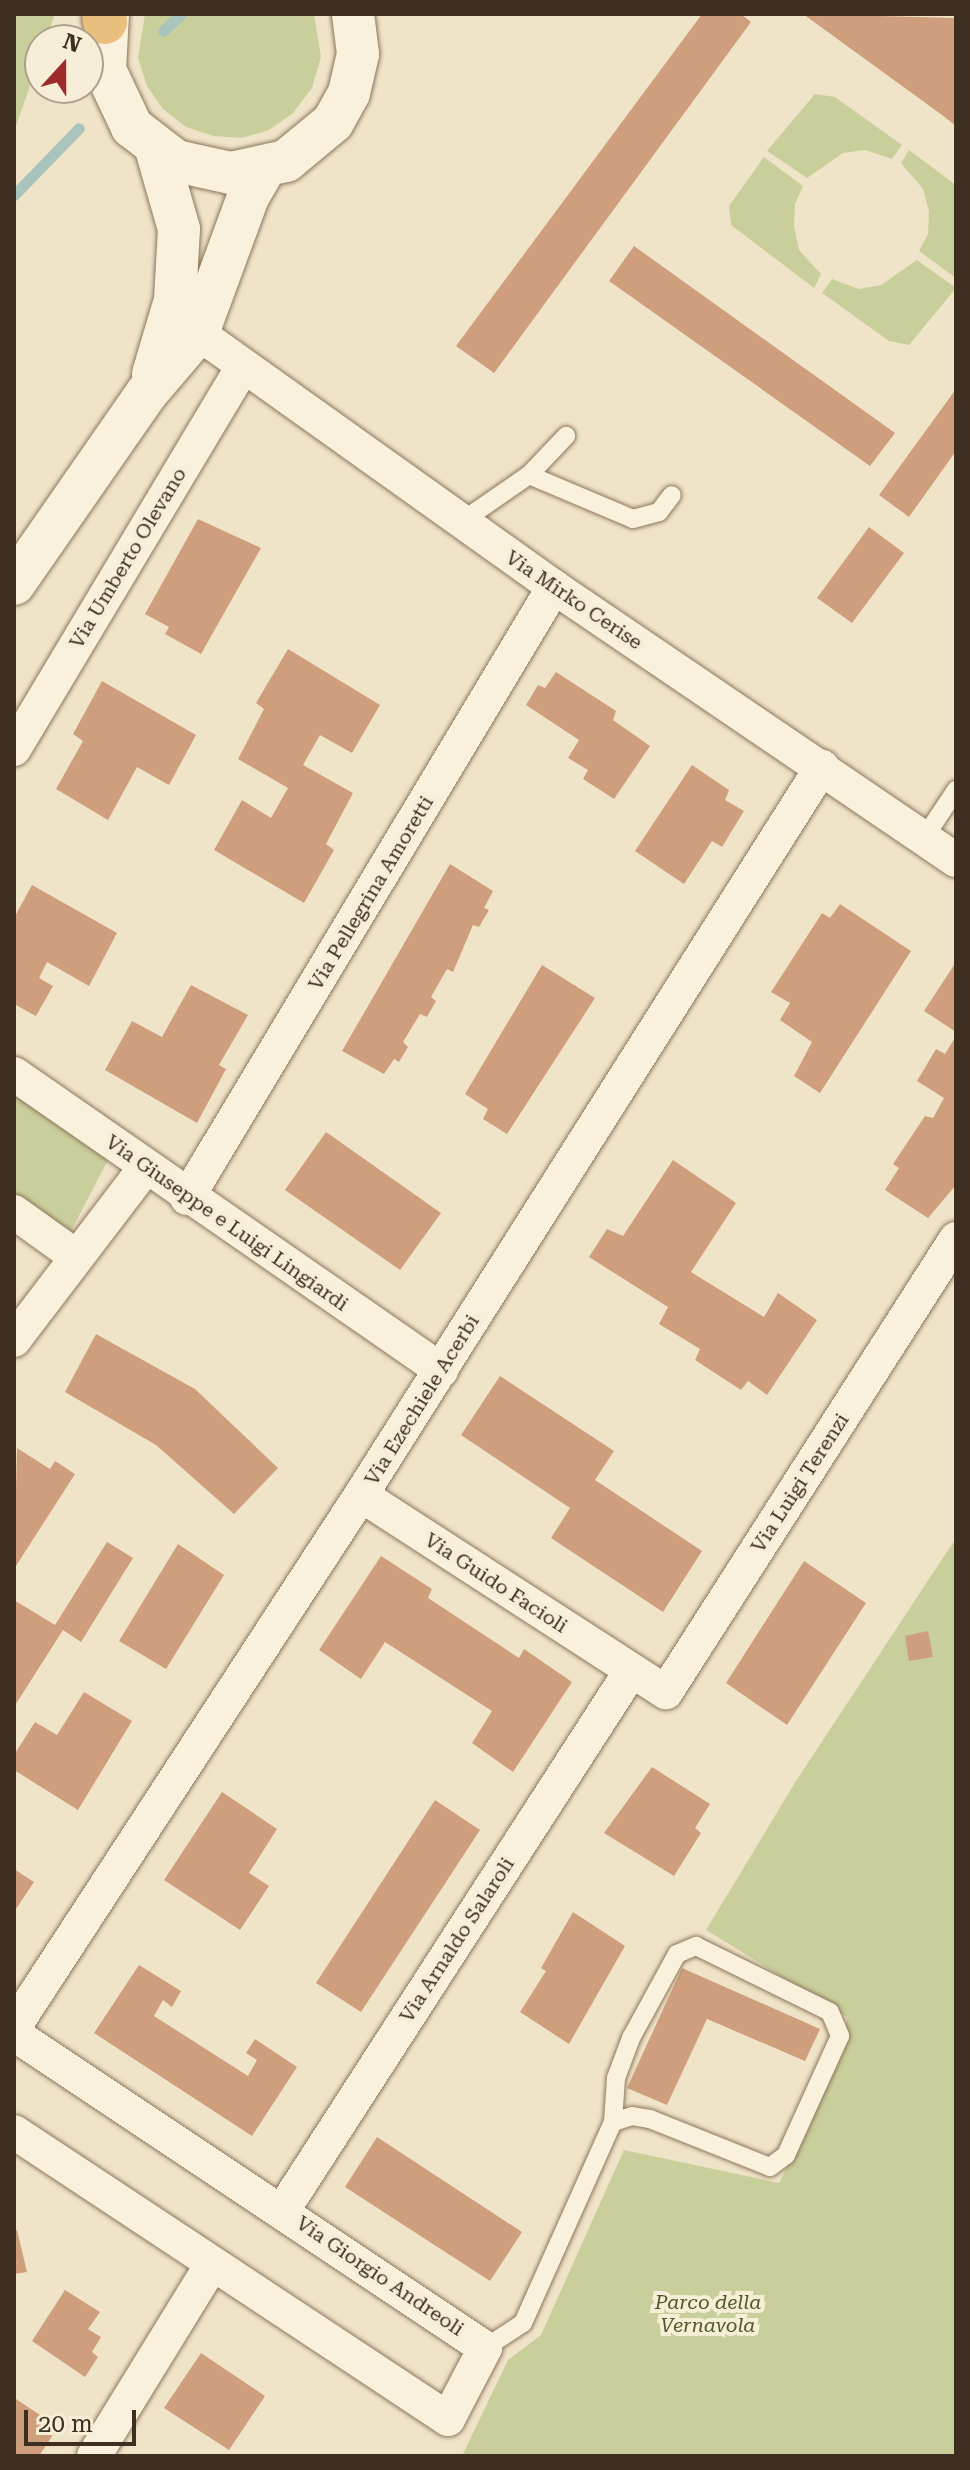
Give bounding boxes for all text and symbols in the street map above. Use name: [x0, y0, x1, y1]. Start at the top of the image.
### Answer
north arrow: [24, 24, 104, 104]
text: N: [60, 28, 84, 58]
street label: Via Umberto Olevano: [64, 463, 192, 653]
street label: Via Mirko Cerise: [501, 545, 647, 655]
street label: Via Pellegrina Amoretti: [303, 791, 439, 995]
street label: Via Giuseppe e Luigi Lingiardi: [101, 1130, 353, 1316]
street label: Via Ezechiele Acerbi: [360, 1310, 484, 1490]
street label: Via Luigi Terenzi: [746, 1409, 854, 1557]
street label: Via Guido Facioli: [420, 1528, 572, 1638]
street label: Via Arnaldo Salaroli: [395, 1853, 519, 2027]
street label: Via Giorgio Andreoli: [292, 2211, 468, 2341]
park label: Parco della Vernavola: [655, 2290, 761, 2337]
scale bar: [28, 2394, 140, 2444]
text: 20 m: [38, 2410, 93, 2438]

